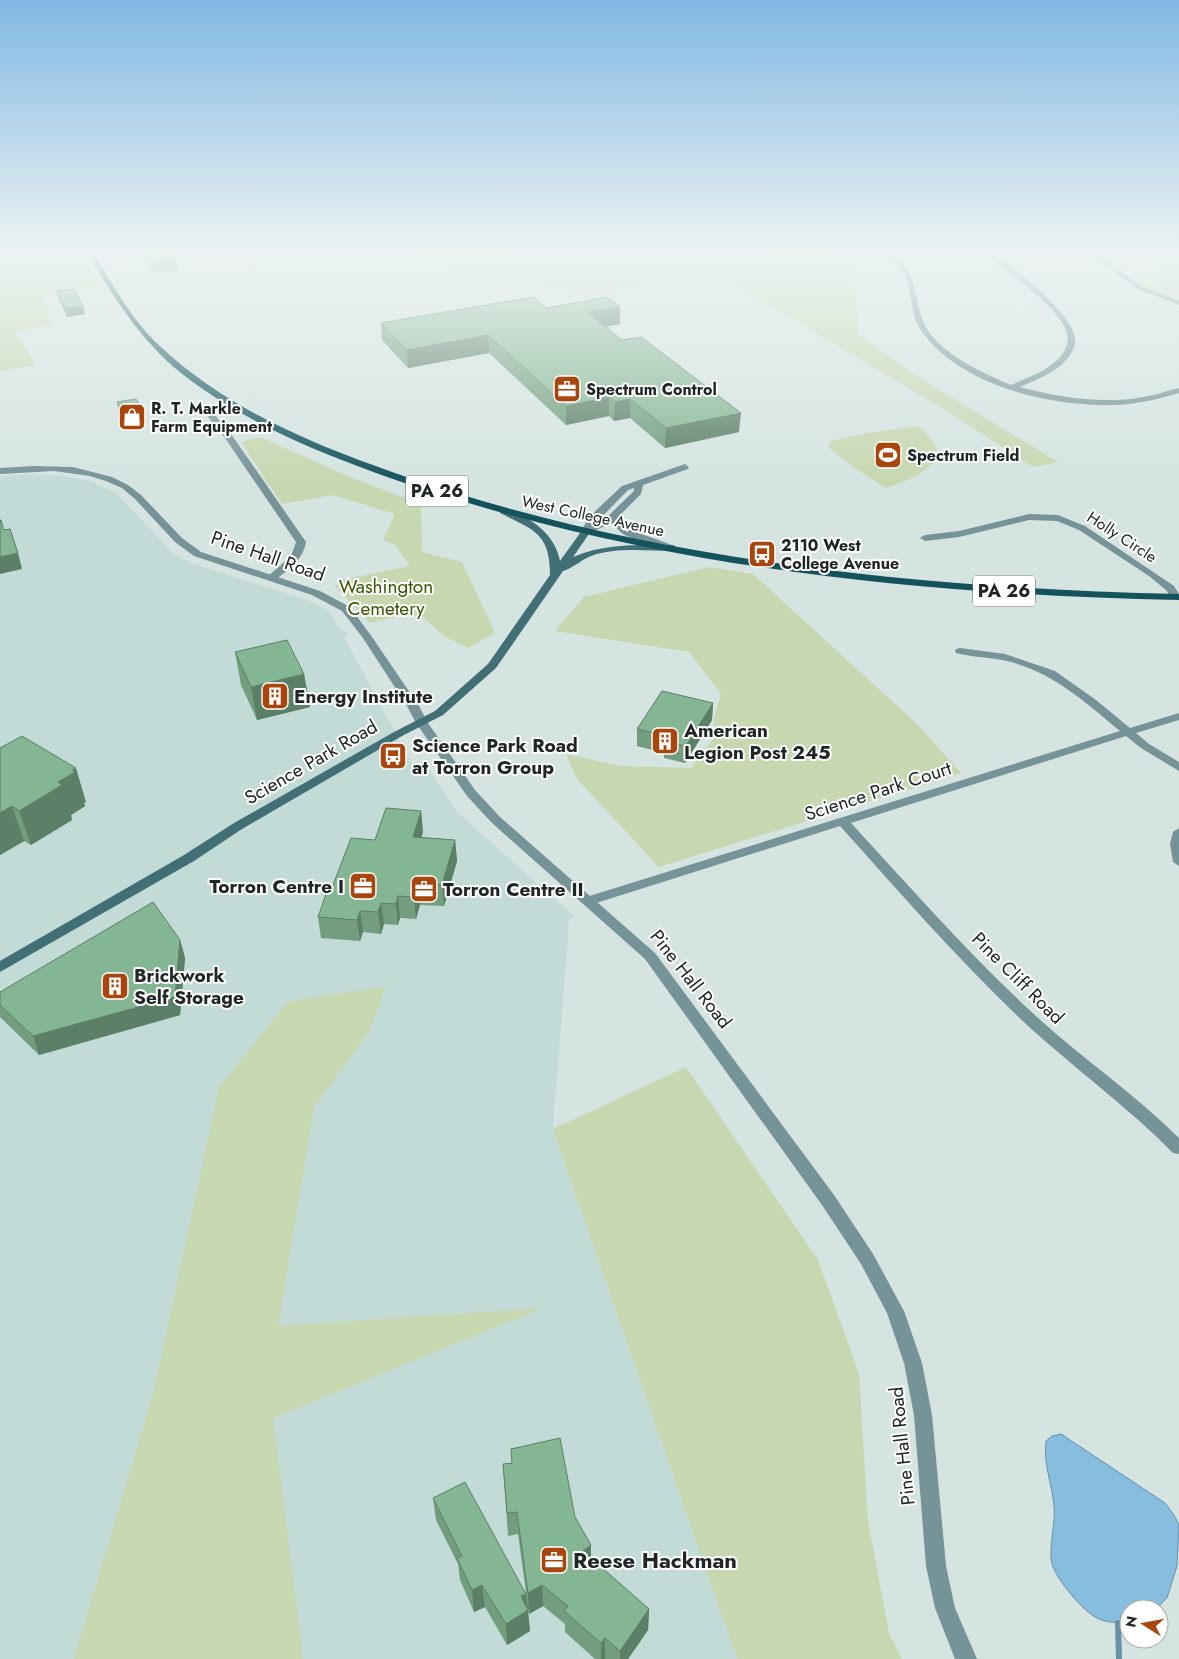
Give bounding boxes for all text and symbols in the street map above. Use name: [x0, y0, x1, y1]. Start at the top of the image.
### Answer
office icon: Spectrum Control: [552, 374, 582, 404]
place label: Spectrum Control: [586, 378, 717, 401]
place label: R. T. Markle Farm Equipment: [151, 397, 273, 438]
shop icon: R. T. Markle Farm Equipment: [117, 402, 147, 432]
sports icon: Spectrum Field: [873, 440, 903, 470]
place label: Spectrum Field: [907, 444, 1019, 467]
road number: PA 26: [406, 476, 468, 506]
street label: West College Avenue: [520, 490, 666, 542]
street label: Holly Circle: [1082, 506, 1162, 568]
street label: Pine Hall Road: [207, 524, 329, 588]
place label: 2110 West College Avenue: [781, 534, 899, 575]
bus stop icon: 2110 West College Avenue: [747, 539, 777, 569]
park label: Washington Cemetery: [339, 573, 433, 622]
road number: PA 26: [973, 576, 1035, 606]
building icon: Energy Institute: [260, 681, 290, 711]
place label: Energy Institute: [294, 683, 433, 710]
street label: Science Park Road: [240, 713, 382, 811]
place label: American Legion Post 245: [683, 717, 830, 766]
building icon: American Legion Post 245: [650, 726, 680, 756]
place label: Science Park Road at Torron Group: [412, 732, 578, 781]
bus stop icon: Science Park Road at Torron Group: [378, 741, 408, 771]
street label: Science Park Court: [801, 754, 955, 827]
office icon: Torron Centre I: [348, 871, 378, 901]
place label: Torron Centre I: [209, 873, 344, 900]
office icon: Torron Centre II: [409, 874, 439, 904]
place label: Torron Centre II: [443, 876, 584, 903]
street label: Pine Hall Road: [644, 924, 738, 1034]
street label: Pine Cliff Road: [966, 926, 1070, 1030]
place label: Brickwork Self Storage: [134, 962, 244, 1011]
building icon: Brickwork Self Storage: [100, 971, 130, 1001]
street label: Pine Hall Road: [882, 1385, 922, 1507]
place label: Reese Hackman: [573, 1544, 737, 1576]
office icon: Reese Hackman: [539, 1545, 569, 1575]
north arrow: [1119, 1599, 1169, 1649]
text: N: [1120, 1614, 1142, 1629]

